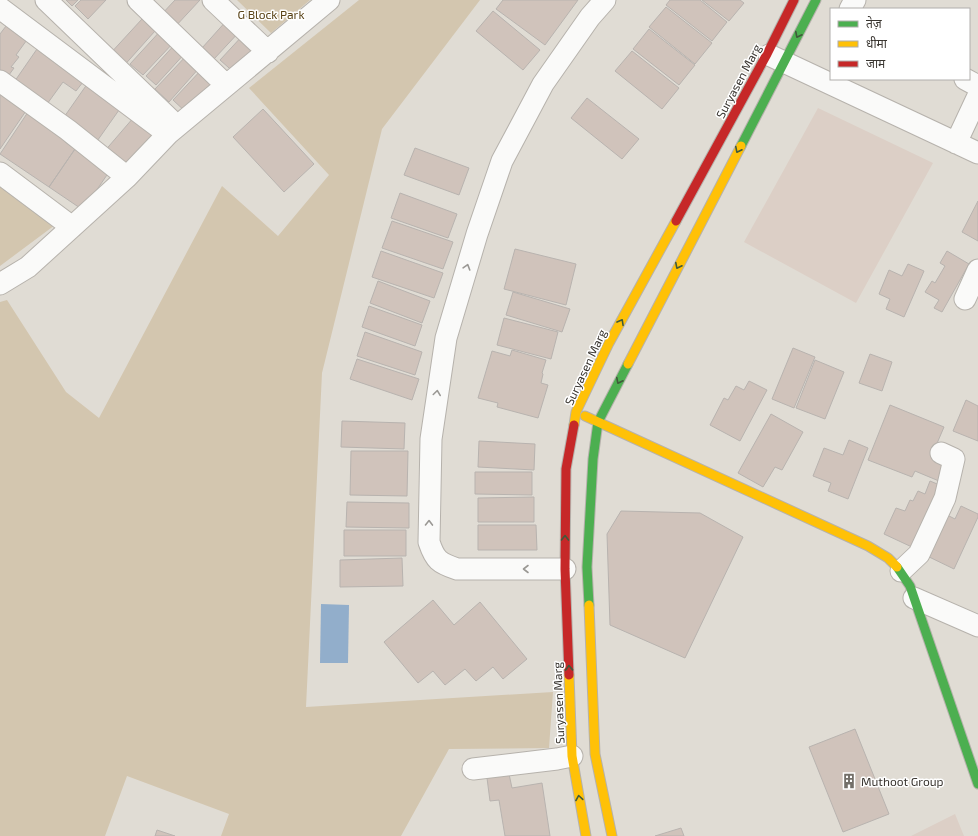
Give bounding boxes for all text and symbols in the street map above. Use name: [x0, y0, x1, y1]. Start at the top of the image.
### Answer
park label: G Block Park: [237, 7, 305, 21]
legend: [830, 8, 970, 80]
text: तेज़: [866, 16, 883, 30]
one-way arrow: [795, 31, 803, 38]
text: धीमा: [866, 36, 888, 50]
street label: Suryasen Marg: [713, 41, 764, 121]
text: जाम: [866, 56, 886, 70]
one-way arrow: [736, 146, 743, 153]
one-way arrow: [676, 261, 683, 269]
one-way arrow: [462, 264, 471, 271]
one-way arrow: [616, 318, 623, 326]
street label: Suryasen Marg: [561, 327, 609, 407]
one-way arrow: [616, 377, 623, 384]
one-way arrow: [432, 390, 441, 396]
one-way arrow: [425, 520, 433, 526]
one-way arrow: [561, 535, 569, 541]
one-way arrow: [523, 565, 529, 573]
street label: Suryasen Marg: [550, 661, 566, 744]
one-way arrow: [565, 665, 573, 671]
building icon: Muthoot Group: [840, 772, 858, 790]
place label: Muthoot Group: [861, 774, 944, 788]
one-way arrow: [575, 795, 584, 801]

